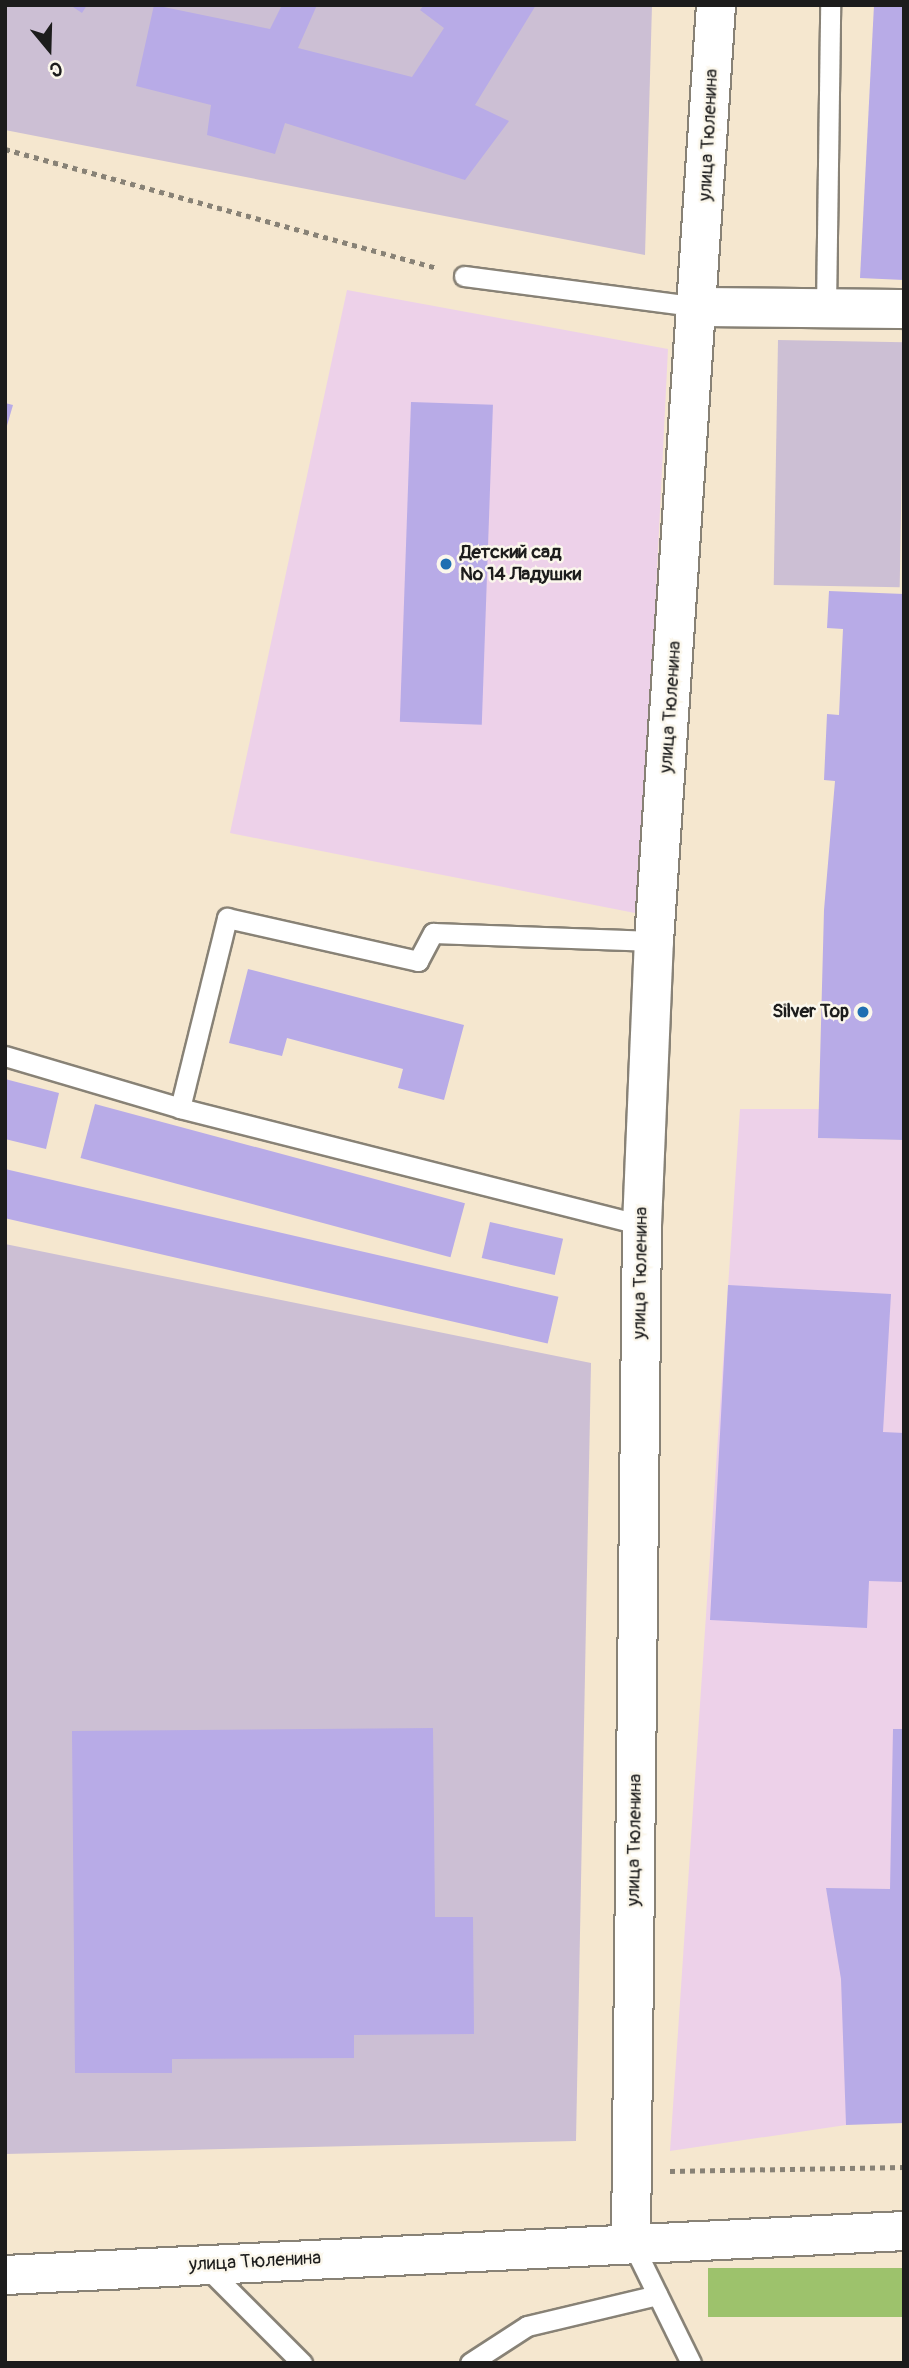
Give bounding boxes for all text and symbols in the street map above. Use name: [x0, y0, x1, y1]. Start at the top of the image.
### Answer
north arrow: [14, 14, 84, 84]
text: С: [46, 56, 65, 82]
street label: улица Тюленина: [694, 68, 724, 202]
place label: Детский сад № 14 Ладушки: [460, 542, 581, 586]
marker: Детский сад № 14 Ладушки: [438, 556, 454, 572]
street label: улица Тюленина: [655, 640, 687, 774]
place label: Silver Top: [772, 1001, 849, 1023]
marker: Silver Top: [855, 1004, 871, 1020]
street label: улица Тюленина: [628, 1207, 654, 1339]
street label: улица Тюленина: [622, 1774, 648, 1906]
street label: улица Тюленина: [188, 2247, 322, 2277]

